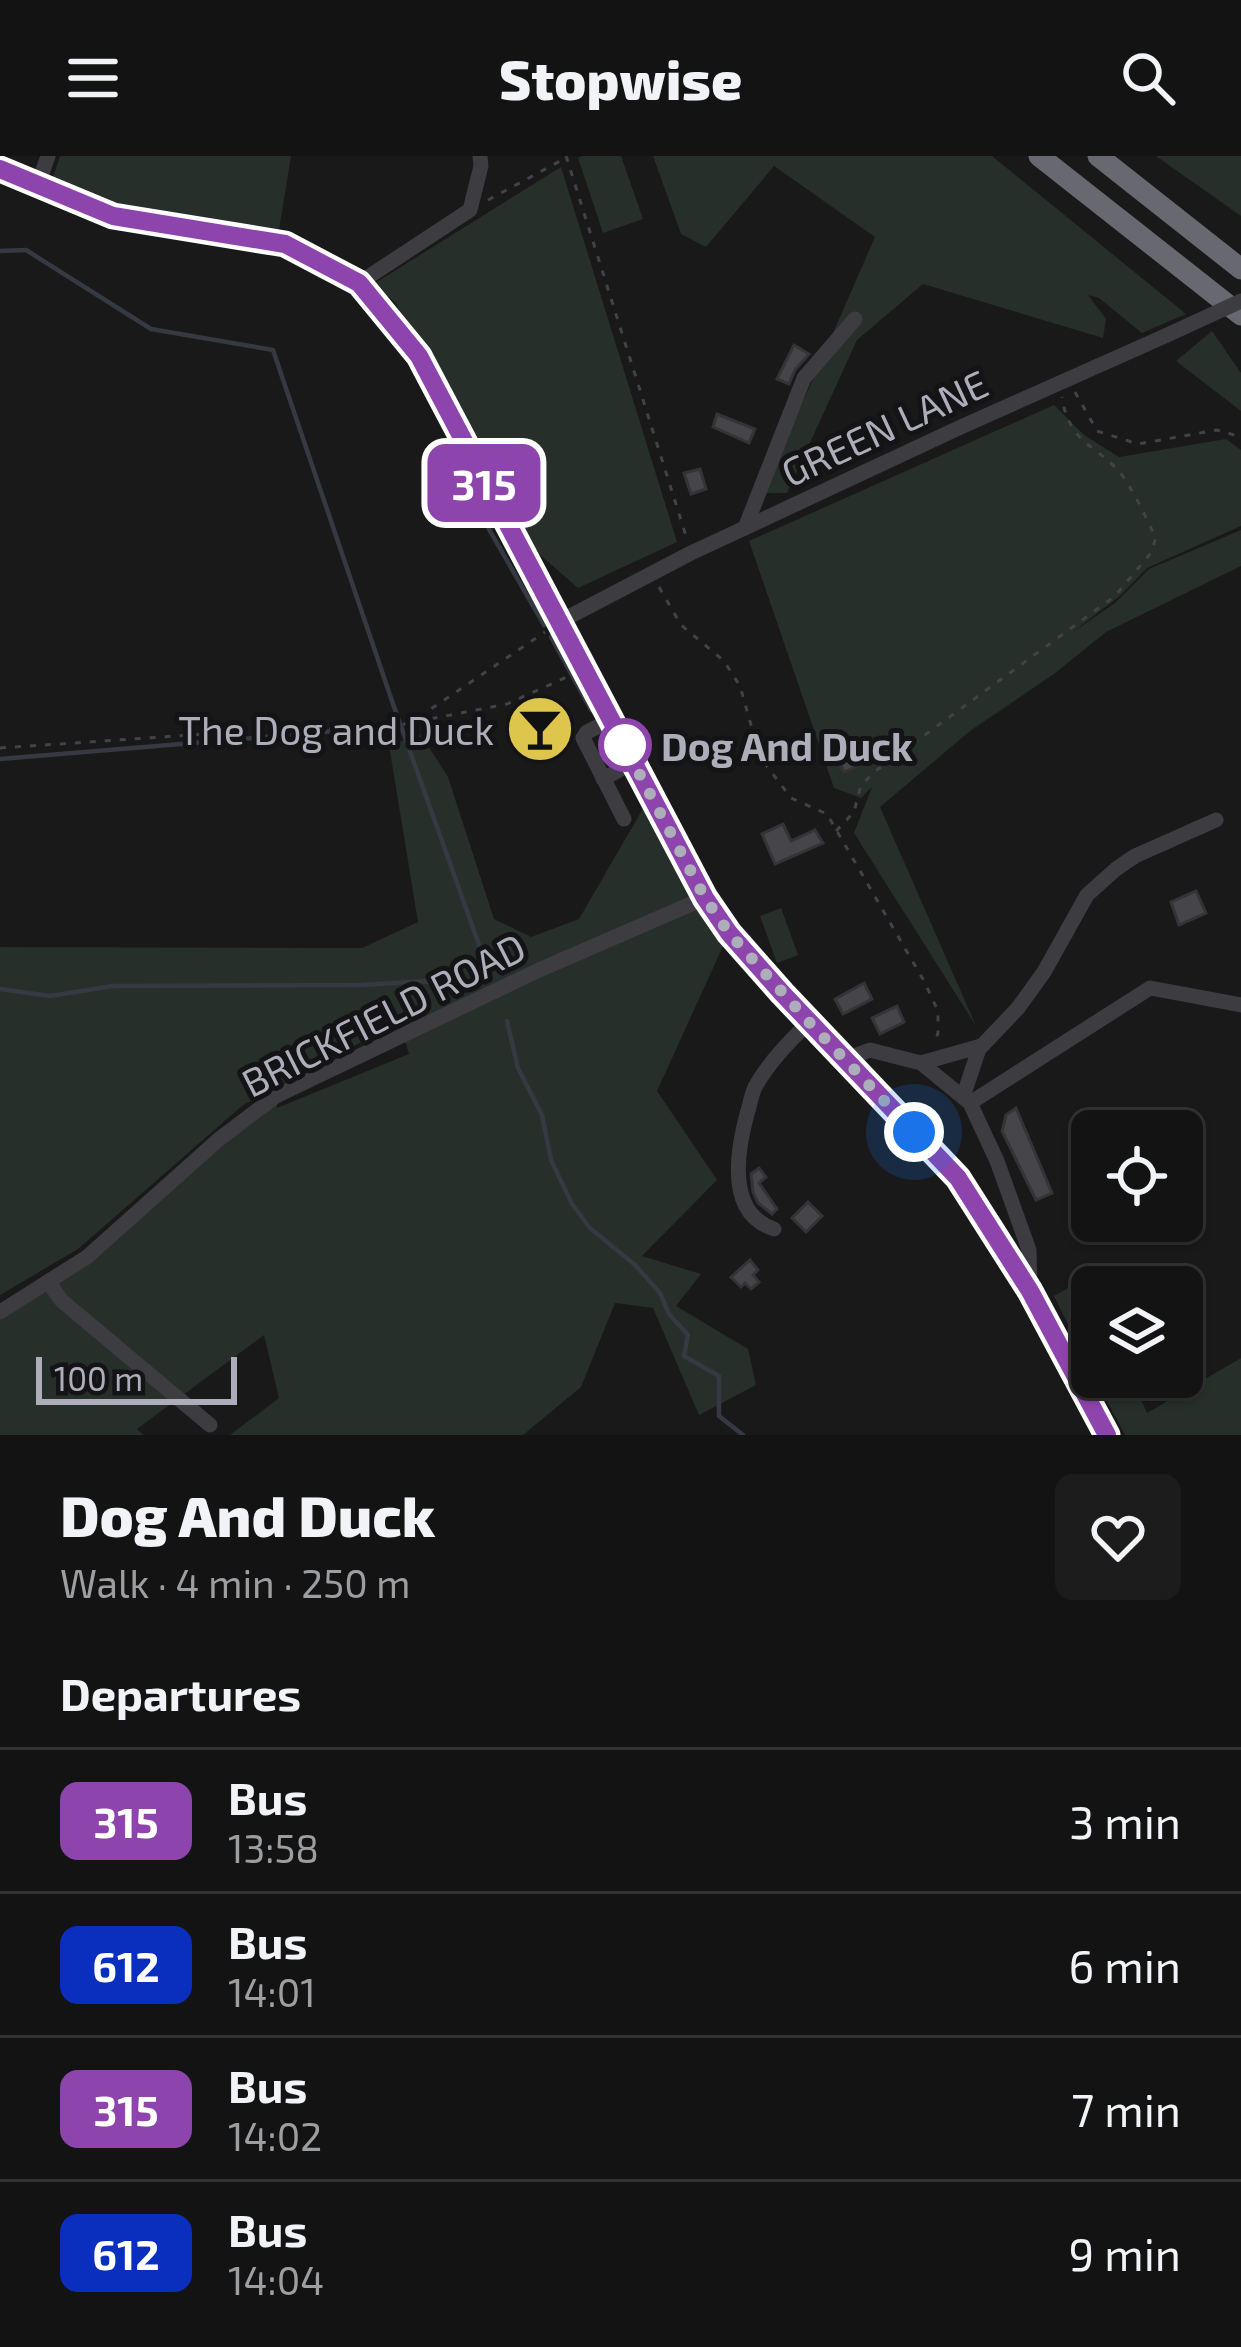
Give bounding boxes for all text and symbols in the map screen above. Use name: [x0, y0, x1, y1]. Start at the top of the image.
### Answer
icon: menu: [60, 45, 126, 111]
icon: search: [1115, 45, 1181, 111]
text: Stopwise: [499, 46, 742, 111]
street label: GREEN LANE: [773, 359, 995, 495]
line badge: 315: [415, 444, 553, 522]
text: 315: [451, 458, 517, 508]
bar icon: The Dog and Duck: [505, 694, 575, 764]
place label: The Dog and Duck: [178, 706, 494, 753]
marker: Dog And Duck: [600, 720, 650, 770]
place label: Dog And Duck: [661, 722, 913, 769]
street label: BRICKFIELD ROAD: [233, 922, 533, 1106]
your location: [884, 1102, 944, 1162]
map controls: [1071, 1110, 1203, 1398]
button: locate: [1071, 1110, 1203, 1242]
button: layers: [1071, 1266, 1203, 1398]
scale bar: [36, 1351, 237, 1404]
text: 100 m: [54, 1358, 143, 1398]
button: heart: [1055, 1474, 1181, 1600]
text: Dog And Duck: [60, 1480, 435, 1548]
text: Walk · 4 min · 250 m: [60, 1559, 411, 1606]
text: Departures: [60, 1666, 301, 1720]
text: Bus: [228, 1770, 307, 1824]
text: 3 min: [1069, 1794, 1181, 1848]
text: 315: [93, 1796, 159, 1846]
text: 13:58: [228, 1824, 319, 1871]
text: Bus: [228, 1914, 307, 1968]
text: 6 min: [1068, 1938, 1181, 1992]
text: 612: [92, 1940, 160, 1990]
text: 14:01: [228, 1968, 316, 2015]
text: Bus: [228, 2058, 307, 2112]
text: 7 min: [1071, 2082, 1181, 2136]
text: 315: [93, 2084, 159, 2134]
text: 14:02: [228, 2112, 322, 2159]
text: Bus: [228, 2202, 307, 2256]
text: 9 min: [1068, 2226, 1181, 2280]
text: 612: [92, 2228, 160, 2278]
text: 14:04: [228, 2256, 324, 2303]

